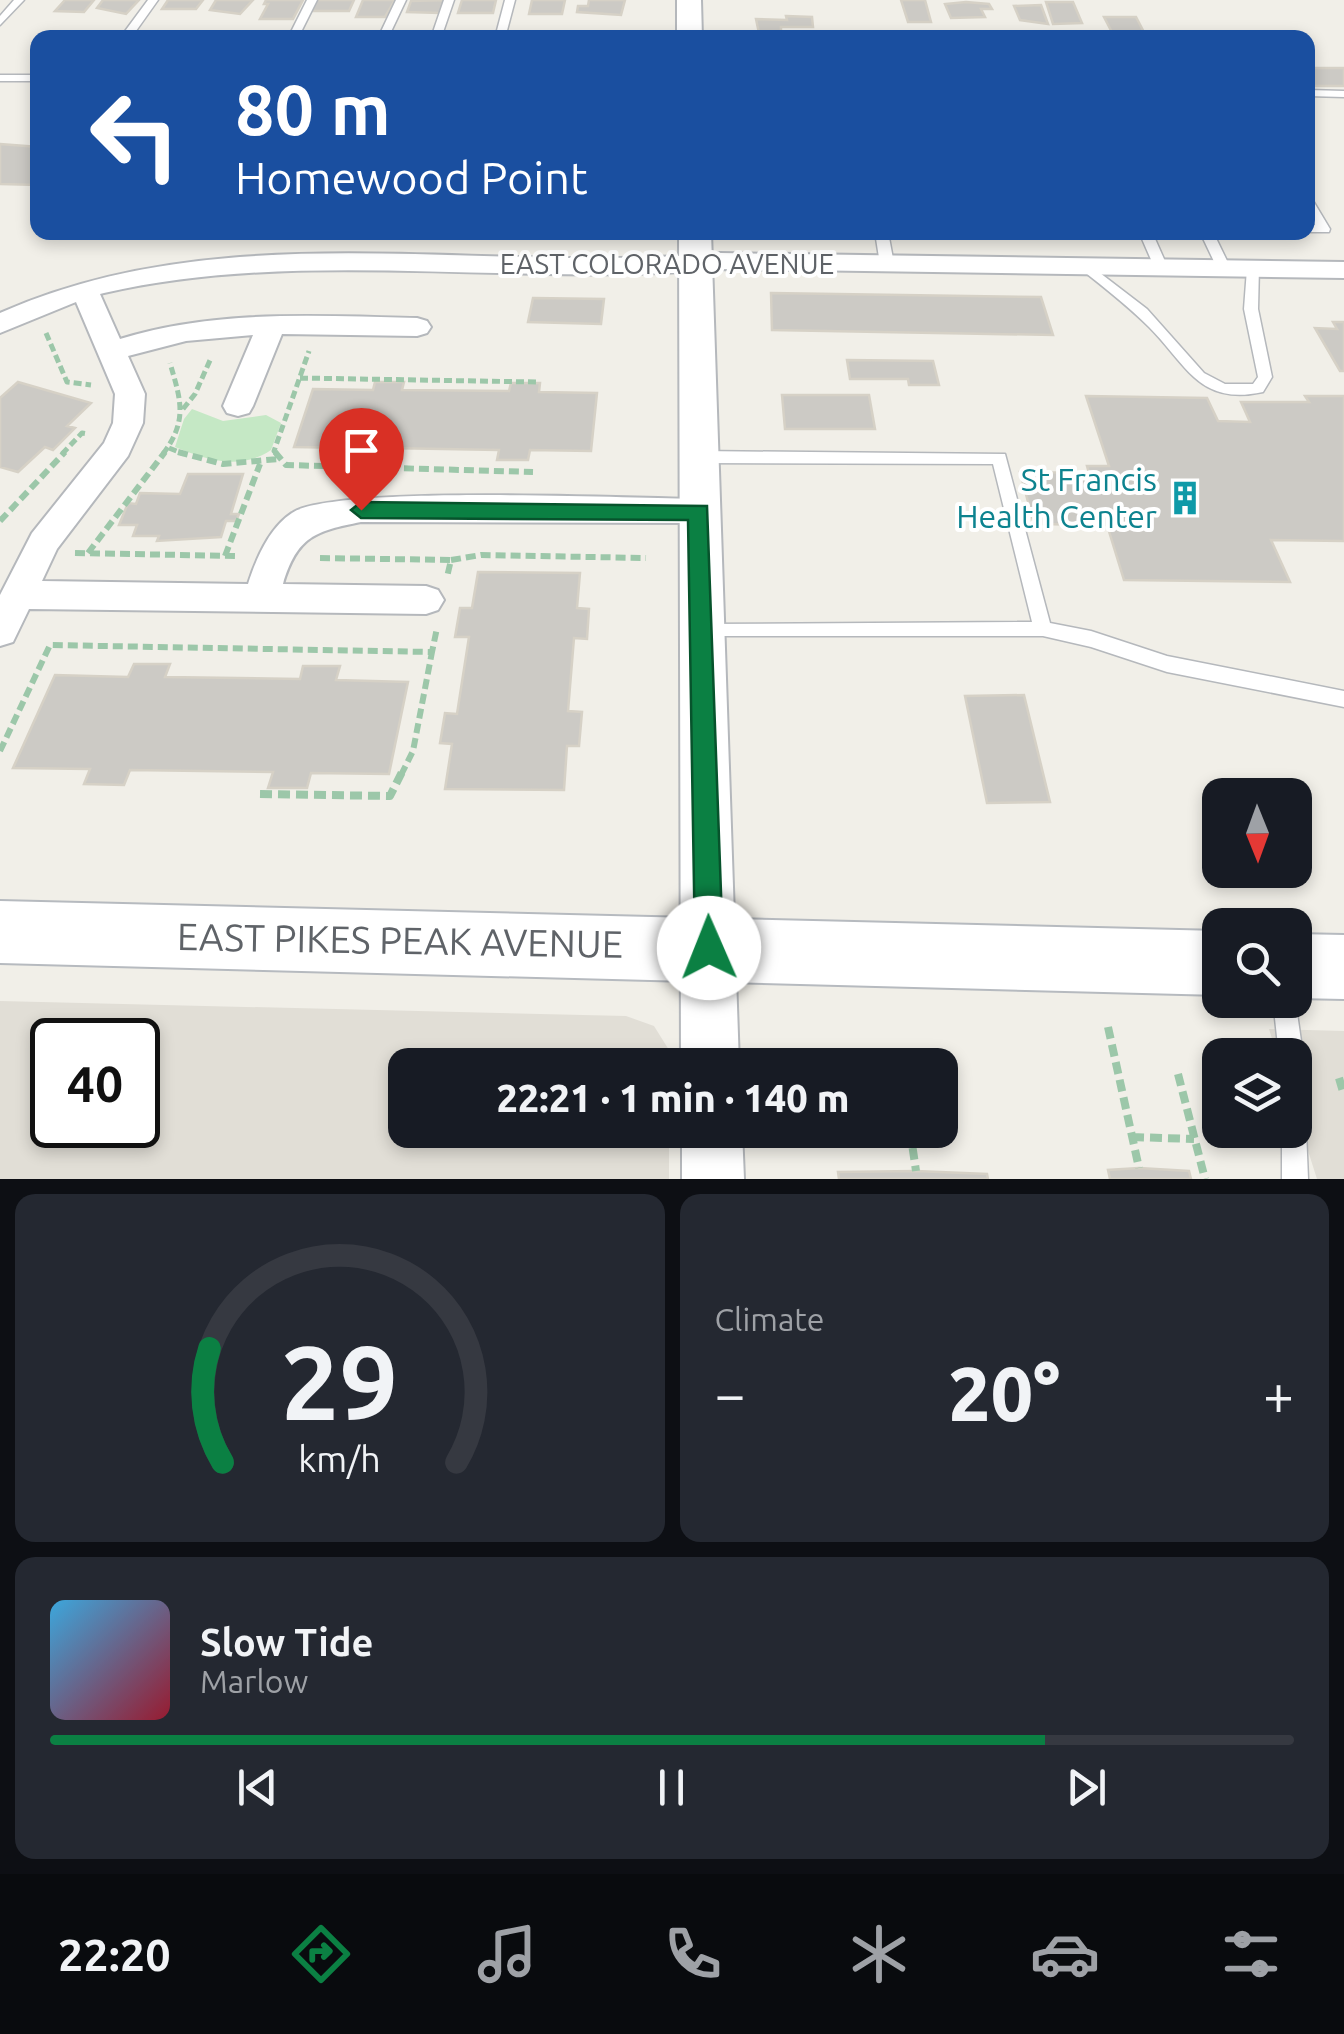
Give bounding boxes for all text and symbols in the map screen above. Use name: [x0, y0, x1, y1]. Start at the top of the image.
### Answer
icon: left: [70, 70, 200, 200]
text: 80 m: [235, 70, 391, 148]
text: Homewood Point: [235, 152, 588, 203]
street label: EAST COLORADO AVENUE: [500, 248, 834, 279]
pin: [319, 408, 404, 511]
icon: arrive: [334, 423, 389, 478]
place label: St Francis Health Center: [956, 461, 1157, 534]
building icon: St Francis Health Center: [1166, 479, 1204, 517]
north arrow: [1202, 778, 1312, 888]
map controls: [1202, 778, 1312, 1148]
position arrow: [657, 896, 761, 1000]
button: search: [1202, 908, 1312, 1018]
street label: EAST PIKES PEAK AVENUE: [177, 915, 623, 965]
speed limit sign: 40: [30, 1018, 160, 1148]
button: layers: [1202, 1038, 1312, 1148]
text: 22:21 · 1 min · 140 m: [496, 1077, 850, 1119]
text: Climate: [715, 1301, 825, 1337]
text: 29: [281, 1323, 398, 1440]
text: 20°: [948, 1351, 1060, 1435]
text: −: [715, 1363, 746, 1424]
text: +: [1263, 1363, 1294, 1424]
text: km/h: [298, 1439, 381, 1479]
text: Slow Tide: [200, 1621, 373, 1663]
text: Marlow: [200, 1663, 308, 1699]
icon: previous: [230, 1760, 285, 1815]
icon: pause: [644, 1760, 699, 1815]
icon: next: [1059, 1760, 1114, 1815]
icon: directions: [286, 1919, 356, 1989]
icon: music: [472, 1919, 542, 1989]
icon: phone: [658, 1919, 728, 1989]
icon: climate: [844, 1919, 914, 1989]
icon: car: [1030, 1919, 1100, 1989]
icon: filters: [1216, 1919, 1286, 1989]
text: 22:20: [58, 1929, 171, 1980]

